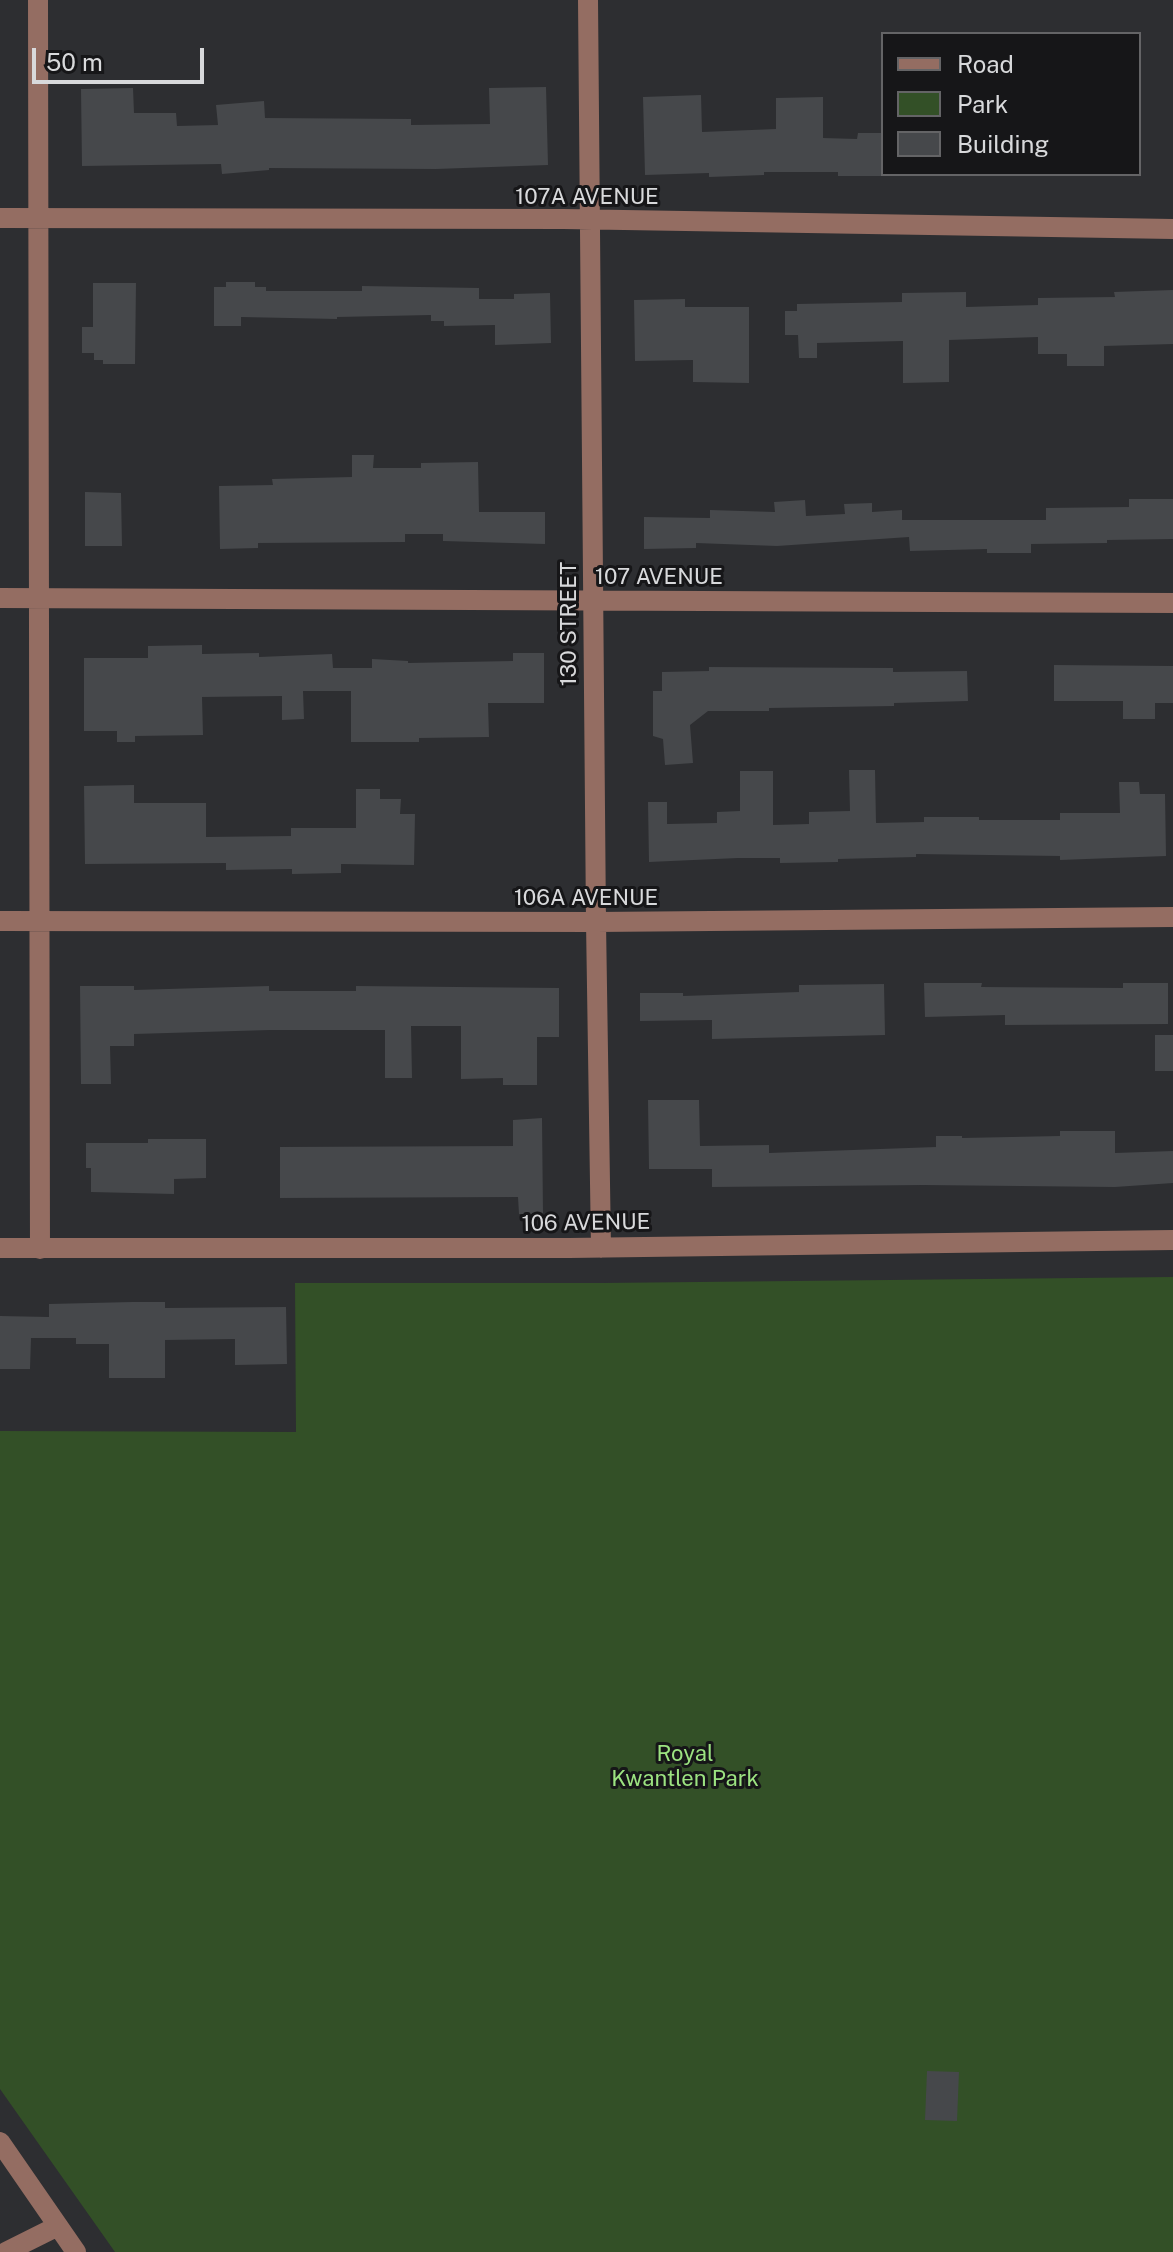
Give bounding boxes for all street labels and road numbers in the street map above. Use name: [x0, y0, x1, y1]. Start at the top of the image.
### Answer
street label: 107A AVENUE: [515, 184, 659, 210]
street label: 130 STREET: [556, 562, 582, 686]
street label: 107 AVENUE: [595, 564, 723, 590]
street label: 106A AVENUE: [514, 885, 658, 911]
street label: 106 AVENUE: [522, 1209, 650, 1237]

